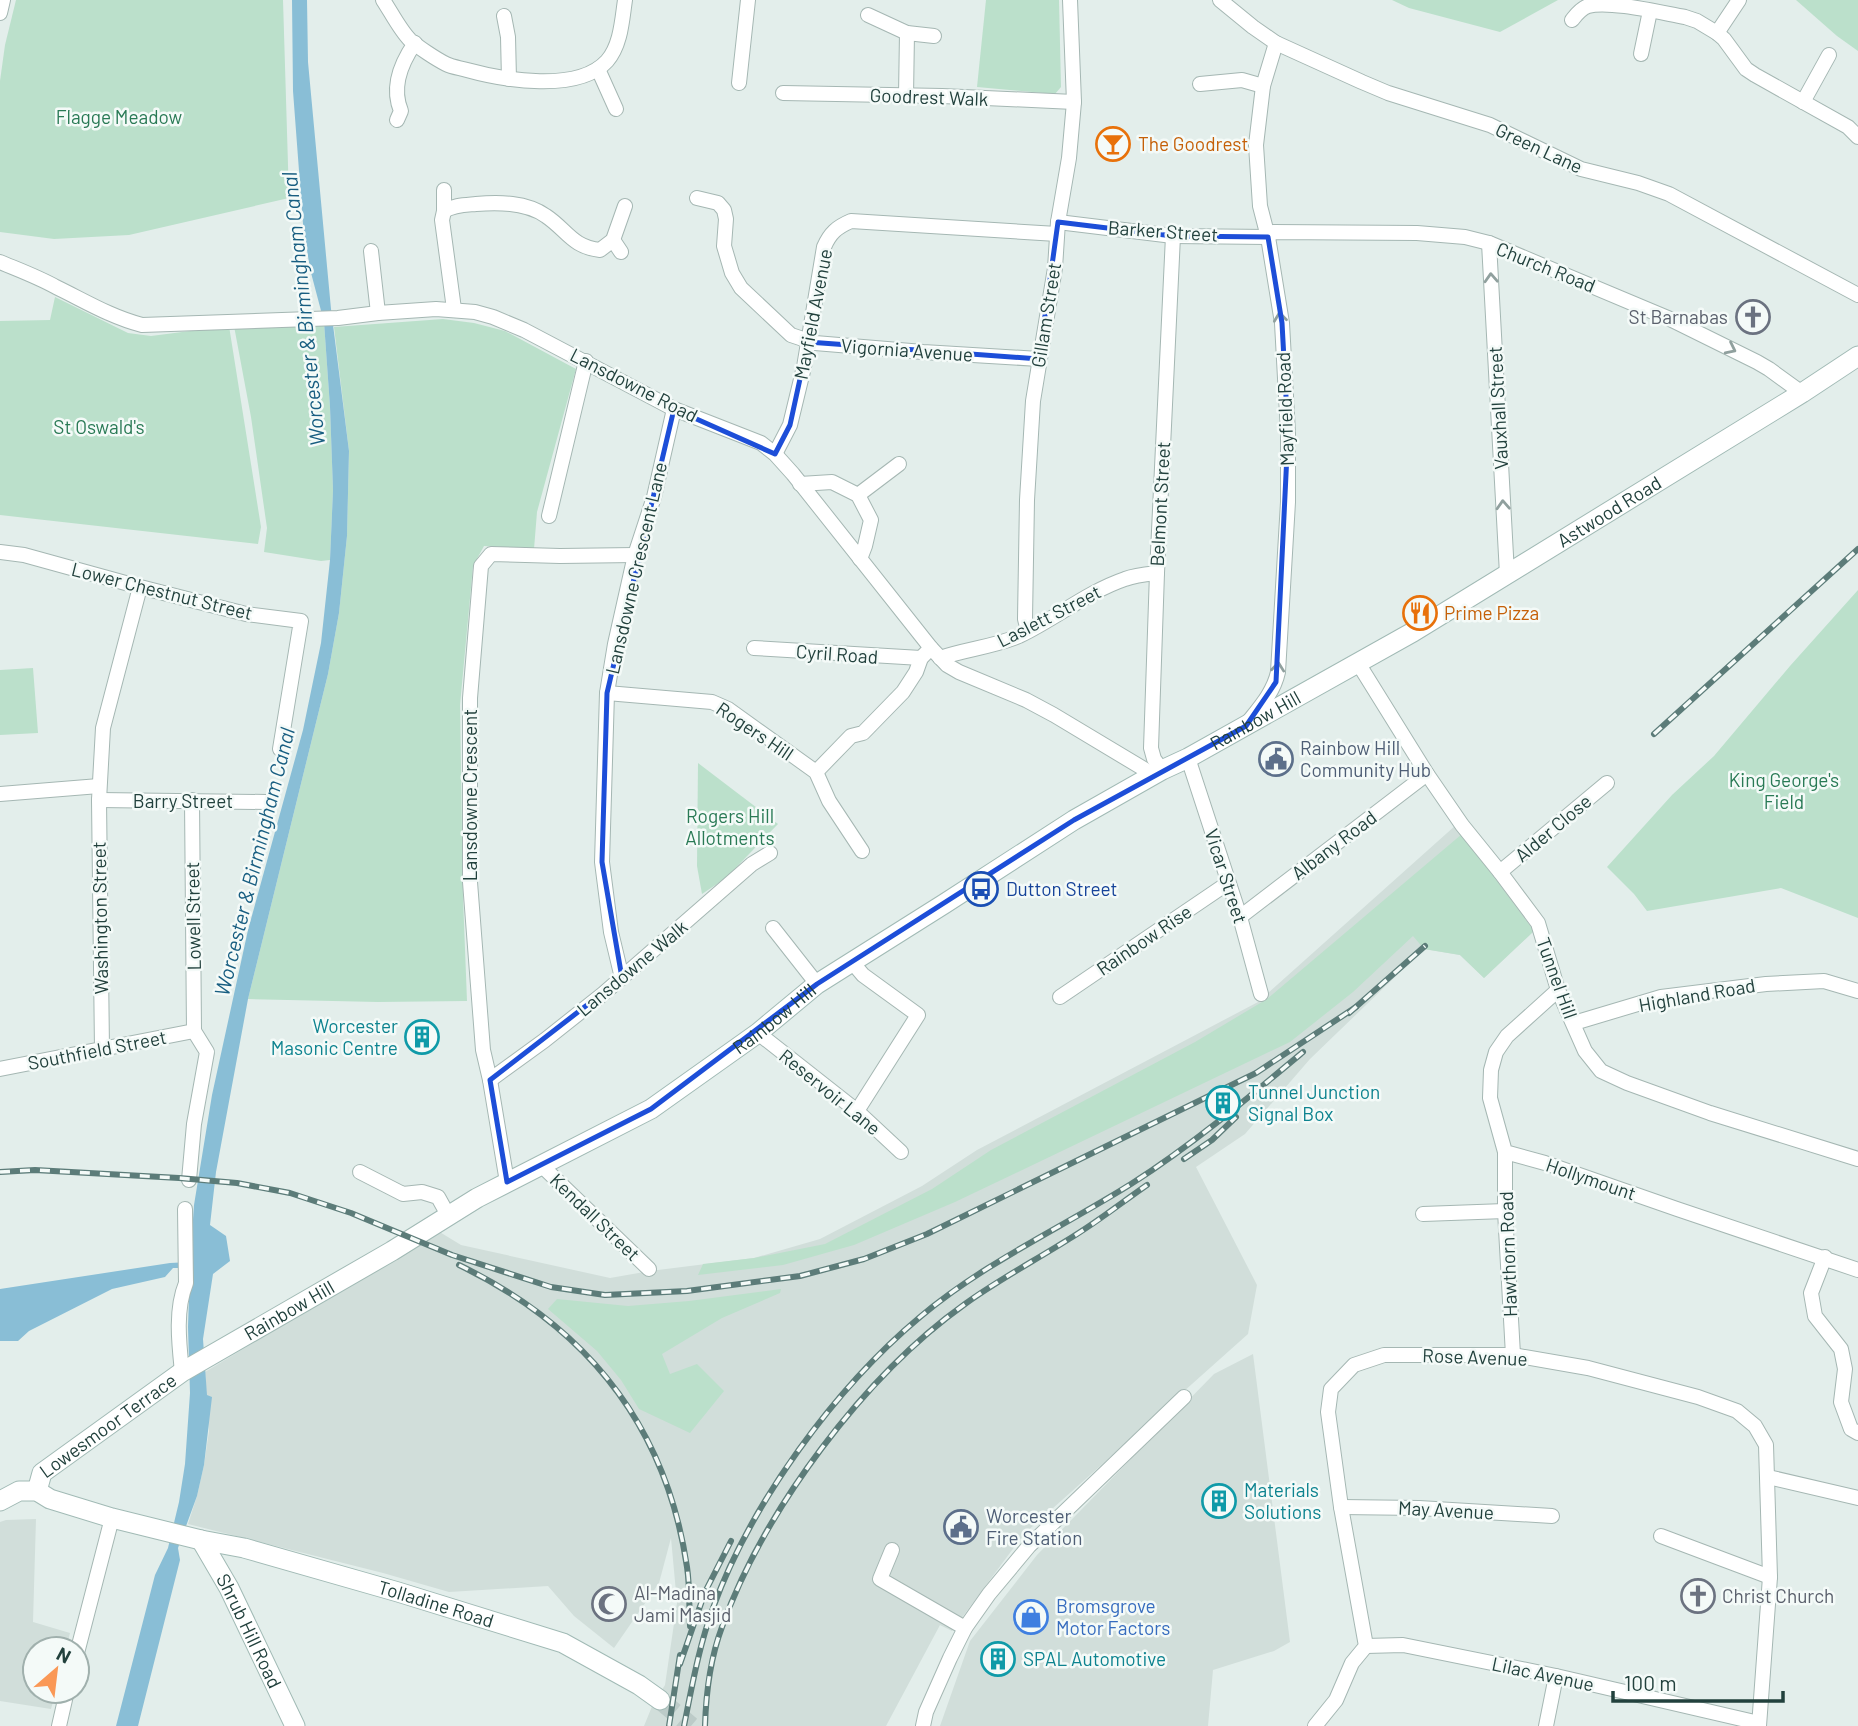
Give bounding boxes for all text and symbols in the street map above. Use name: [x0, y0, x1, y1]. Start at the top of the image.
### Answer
street label: Goodrest Walk: [869, 83, 989, 110]
park label: Flagge Meadow: [56, 105, 183, 128]
street label: Green Lane: [1492, 117, 1586, 178]
bar icon: The Goodrest: [1094, 125, 1132, 163]
place label: The Goodrest: [1138, 132, 1248, 155]
water label: Worcester & Birmingham Canal: [276, 171, 329, 447]
street label: Barker Street: [1107, 215, 1219, 246]
street label: Church Road: [1493, 236, 1599, 297]
street label: Mayfield Avenue: [789, 247, 836, 381]
street label: Gillam Street: [1026, 261, 1065, 369]
one-way arrow: [1483, 272, 1498, 283]
church icon: St Barnabas: [1734, 298, 1772, 336]
place label: St Barnabas: [1629, 305, 1728, 328]
one-way arrow: [1273, 311, 1288, 323]
street label: Vigornia Avenue: [840, 333, 974, 366]
one-way arrow: [1724, 340, 1736, 354]
street label: Lansdowne Road: [567, 343, 702, 427]
street label: Vauxhall Street: [1483, 346, 1512, 470]
street label: Mayfield Road: [1271, 352, 1298, 467]
park label: St Oswald's: [53, 415, 145, 438]
street label: Belmont Street: [1145, 441, 1174, 567]
street label: Lansdowne Crescent Lane: [600, 460, 671, 676]
street label: Astwood Road: [1553, 470, 1665, 552]
one-way arrow: [1496, 500, 1511, 511]
street label: Lower Chestnut Street: [69, 557, 255, 624]
street label: Laslett Street: [993, 580, 1105, 652]
restaurant icon: Prime Pizza: [1401, 594, 1439, 632]
place label: Prime Pizza: [1444, 601, 1539, 624]
street label: Cyril Road: [795, 639, 879, 668]
one-way arrow: [1270, 661, 1285, 672]
street label: Rainbow Hill: [1206, 685, 1304, 754]
street label: Rogers Hill: [712, 696, 798, 765]
street label: Lansdowne Crescent: [458, 709, 481, 881]
water label: Worcester & Birmingham Canal: [208, 725, 299, 998]
place label: Rainbow Hill Community Hub: [1300, 736, 1431, 781]
public building icon: Rainbow Hill Community Hub: [1257, 740, 1295, 778]
park label: King George's Field: [1729, 768, 1839, 813]
street label: Barry Street: [133, 789, 233, 812]
street label: Alder Close: [1510, 789, 1596, 866]
park label: Rogers Hill Allotments: [685, 804, 775, 849]
street label: Albany Road: [1287, 805, 1381, 884]
street label: Vicar Street: [1200, 826, 1253, 926]
street label: Washington Street: [87, 841, 112, 995]
street label: Lowell Street: [180, 861, 205, 971]
bus stop icon: Dutton Street: [962, 870, 1000, 908]
place label: Dutton Street: [1006, 877, 1117, 900]
street label: Rainbow Rise: [1092, 899, 1196, 980]
street label: Lansdowne Walk: [572, 915, 692, 1021]
street label: Tunnel Hill: [1532, 934, 1583, 1022]
street label: Highland Road: [1637, 973, 1757, 1016]
street label: Rainbow Hill: [728, 978, 820, 1059]
place label: Worcester Masonic Centre: [271, 1014, 398, 1059]
building icon: Worcester Masonic Centre: [403, 1018, 441, 1056]
street label: Southfield Street: [26, 1025, 168, 1074]
street label: Reservoir Lane: [775, 1044, 886, 1139]
place label: Tunnel Junction Signal Box: [1248, 1080, 1380, 1125]
building icon: Tunnel Junction Signal Box: [1204, 1084, 1242, 1122]
street label: Hollymount: [1543, 1152, 1639, 1205]
street label: Kendall Street: [546, 1168, 645, 1265]
street label: Hawthorn Road: [1494, 1191, 1521, 1317]
street label: Rainbow Hill: [240, 1275, 338, 1345]
street label: Rose Avenue: [1422, 1343, 1528, 1370]
street label: Lowesmoor Terrace: [35, 1368, 181, 1482]
place label: Materials Solutions: [1244, 1478, 1322, 1523]
building icon: Materials Solutions: [1200, 1482, 1238, 1520]
street label: May Avenue: [1397, 1496, 1495, 1524]
place label: Worcester Fire Station: [986, 1504, 1082, 1549]
public building icon: Worcester Fire Station: [942, 1508, 980, 1546]
street label: Shrub Hill Road: [212, 1569, 287, 1692]
street label: Tolladine Road: [376, 1575, 497, 1632]
church icon: Christ Church: [1679, 1577, 1717, 1615]
place label: Al-Madina Jami Masjid: [634, 1581, 731, 1626]
place label: Christ Church: [1722, 1584, 1834, 1607]
mosque icon: Al-Madina Jami Masjid: [590, 1585, 628, 1623]
place label: Bromsgrove Motor Factors: [1056, 1594, 1170, 1639]
shop icon: Bromsgrove Motor Factors: [1012, 1598, 1050, 1636]
north arrow: [21, 1635, 91, 1705]
building icon: SPAL Automotive: [979, 1640, 1017, 1678]
text: N: [53, 1641, 75, 1668]
place label: SPAL Automotive: [1023, 1647, 1166, 1670]
street label: Lilac Avenue: [1490, 1651, 1596, 1696]
scale bar: [1613, 1660, 1783, 1704]
text: 100 m: [1624, 1670, 1677, 1695]

